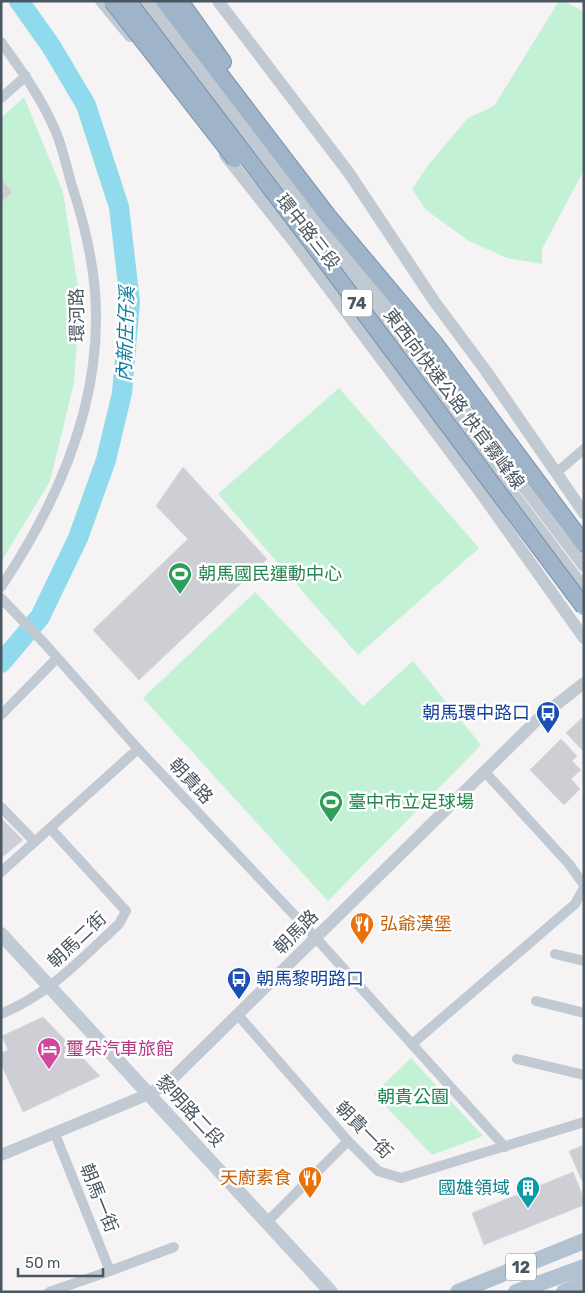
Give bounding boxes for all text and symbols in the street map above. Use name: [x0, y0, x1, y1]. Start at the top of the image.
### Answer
street label: 環中路三段: [272, 190, 344, 274]
water label: 內新庄仔溪: [112, 283, 139, 382]
street label: 環河路: [66, 288, 88, 342]
road number: 74: [342, 290, 372, 316]
street label: 東西向快速公路 快官霧峰線: [379, 304, 529, 494]
sports icon: 朝馬國民運動中心: [167, 561, 193, 595]
place label: 朝馬國民運動中心: [198, 563, 342, 585]
bus stop icon: 朝馬環中路口: [535, 700, 561, 734]
place label: 朝馬環中路口: [422, 702, 530, 724]
street label: 朝貴路: [165, 754, 217, 808]
sports icon: 臺中市立足球場: [318, 789, 344, 823]
place label: 臺中市立足球場: [348, 791, 474, 813]
street label: 朝馬路: [269, 905, 323, 959]
street label: 朝馬二街: [43, 907, 111, 973]
restaurant icon: 弘爺漢堡: [349, 911, 375, 945]
place label: 弘爺漢堡: [380, 913, 452, 935]
bus stop icon: 朝馬黎明路口: [226, 966, 252, 1000]
place label: 朝馬黎明路口: [256, 968, 364, 990]
hotel icon: 璽朵汽車旅館: [36, 1036, 62, 1070]
place label: 璽朵汽車旅館: [66, 1038, 174, 1060]
street label: 黎明路二段: [151, 1071, 229, 1151]
park label: 朝貴公園: [377, 1086, 449, 1108]
street label: 朝貴一街: [331, 1097, 397, 1163]
street label: 朝馬一街: [75, 1161, 123, 1235]
restaurant icon: 天廚素食: [297, 1165, 323, 1199]
place label: 天廚素食: [220, 1167, 292, 1189]
building icon: 國雄領域: [515, 1175, 541, 1209]
place label: 國雄領域: [438, 1177, 510, 1199]
scale bar: [18, 1246, 102, 1278]
text: 50 m: [25, 1254, 60, 1272]
road number: 12: [506, 1254, 536, 1280]

